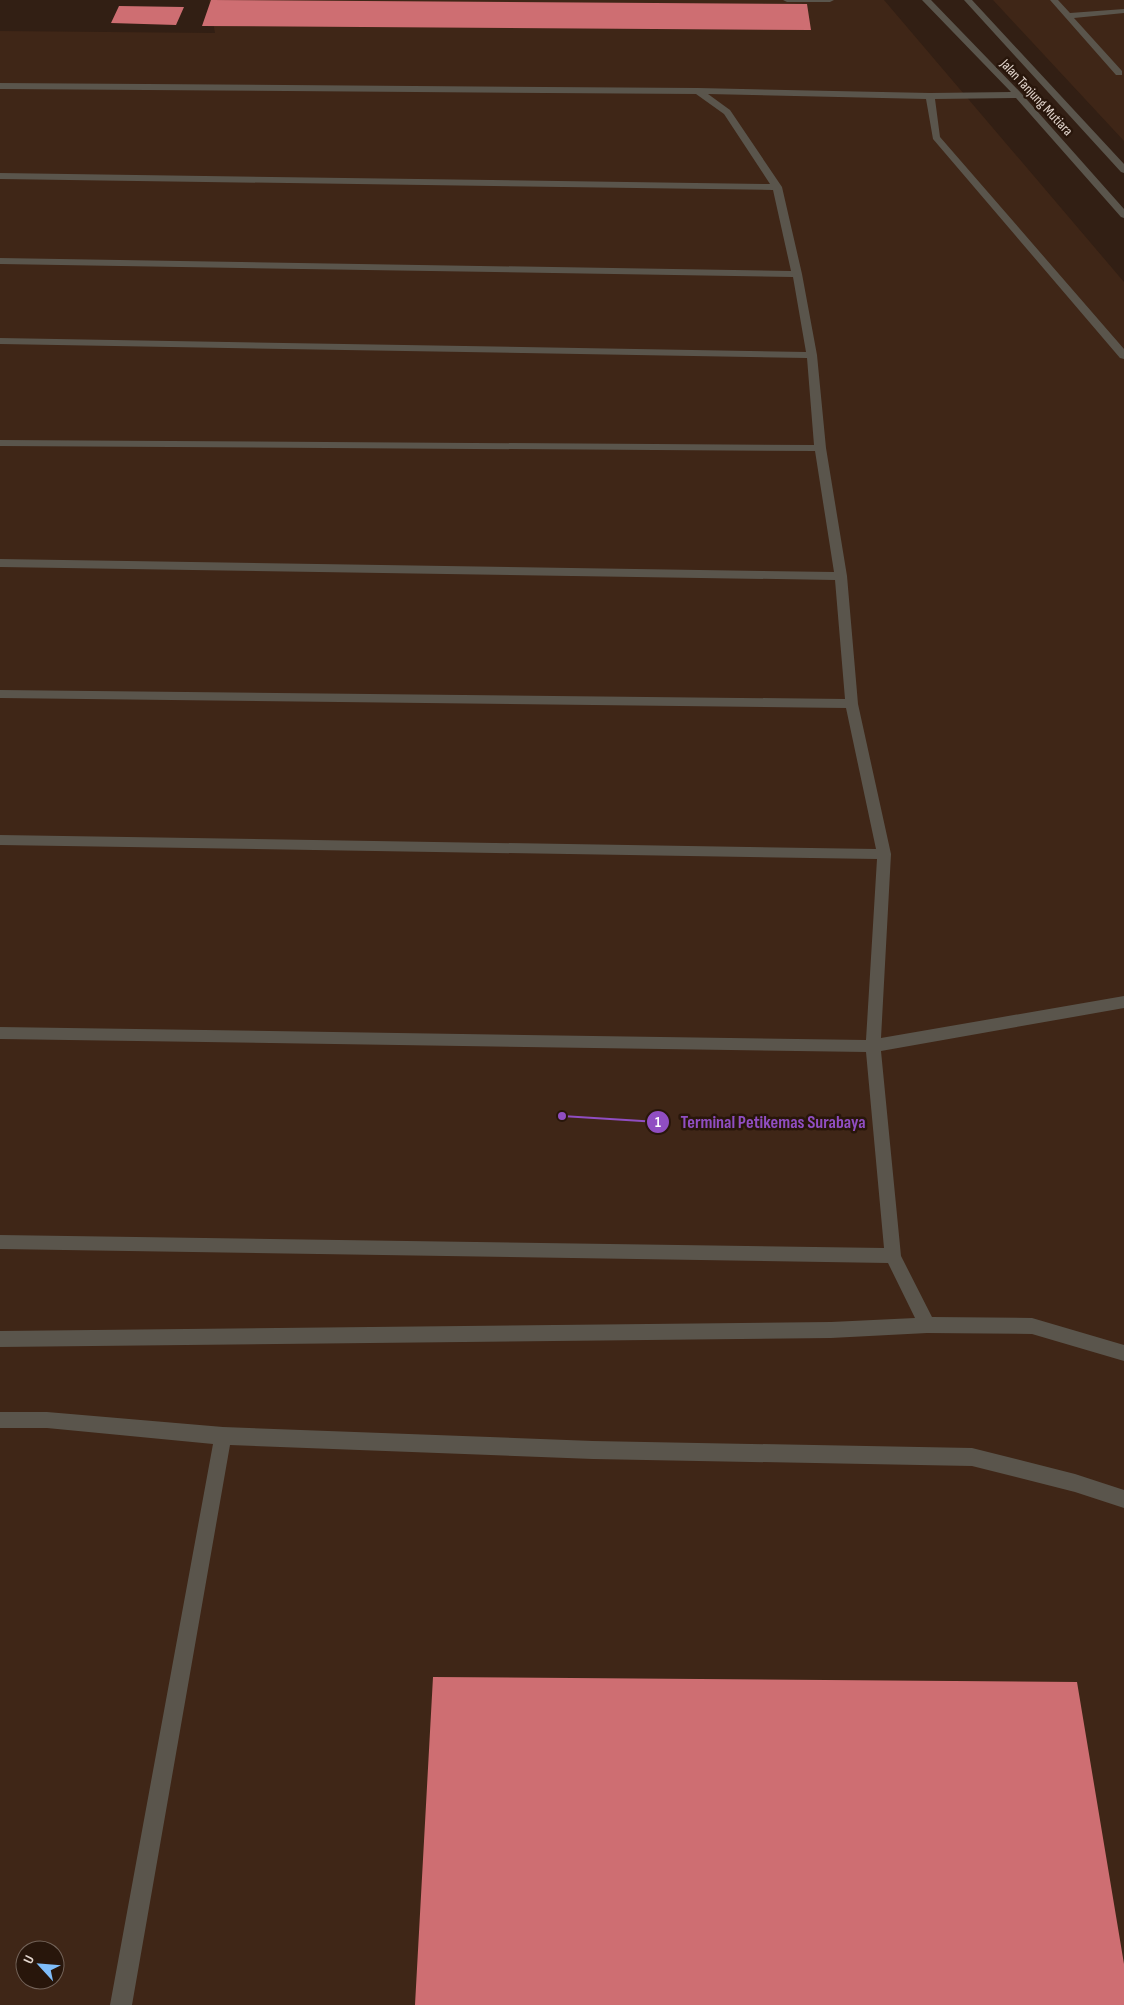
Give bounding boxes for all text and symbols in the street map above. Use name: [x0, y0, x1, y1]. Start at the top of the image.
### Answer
street label: Jalan Tanjung Mutiara: [996, 55, 1076, 139]
callout: Terminal Petikemas Surabaya: [645, 1106, 875, 1139]
text: Terminal Petikemas Surabaya: [680, 1112, 866, 1133]
text: 1: [655, 1113, 661, 1132]
north arrow: [15, 1940, 65, 1990]
text: U: [20, 1953, 38, 1967]

